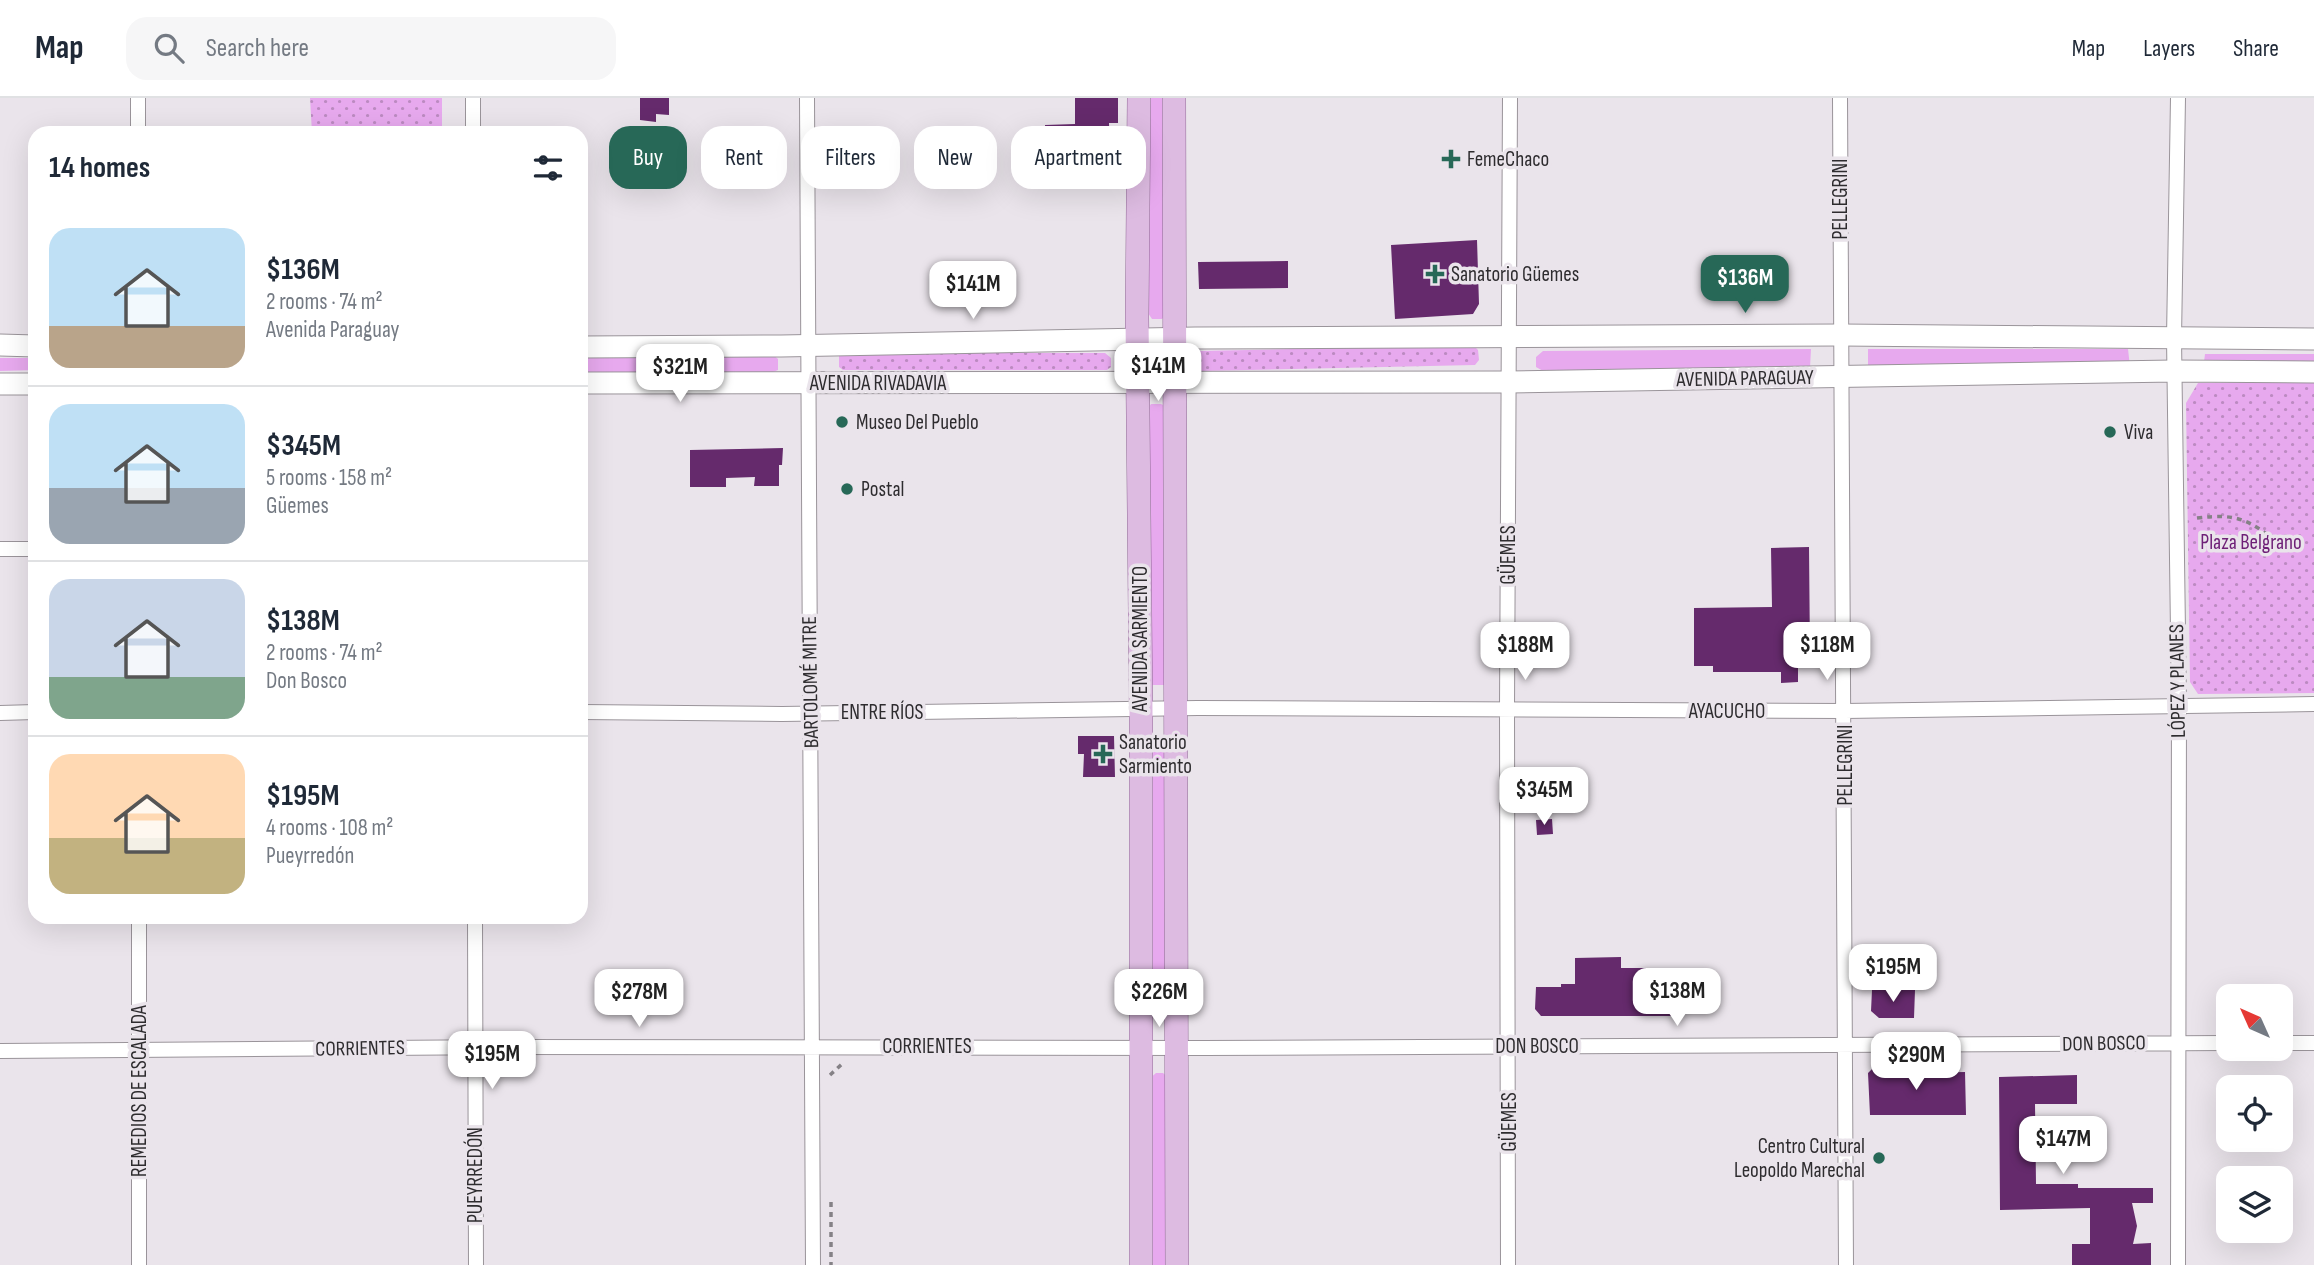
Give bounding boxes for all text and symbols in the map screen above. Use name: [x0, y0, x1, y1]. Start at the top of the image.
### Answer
search box: [126, 17, 616, 80]
text: Map: [35, 28, 84, 68]
icon: search: [150, 29, 188, 67]
text: Search here: [206, 33, 309, 64]
text: Map: [2072, 34, 2105, 63]
text: Layers: [2143, 34, 2195, 63]
text: Share: [2233, 34, 2279, 63]
chip: Buy: [609, 126, 687, 189]
chip: Rent: [701, 126, 787, 189]
chip: Filters: [801, 126, 900, 189]
chip: New: [914, 126, 997, 189]
chip: Apartment: [1011, 126, 1146, 189]
place label: FemeChaco: [1467, 147, 1549, 172]
icon: filters: [529, 149, 567, 187]
marker: FemeChaco: [1441, 149, 1461, 169]
text: 14 homes: [49, 150, 150, 186]
street label: PELLEGRINI: [1828, 159, 1853, 239]
text: $136M: [266, 252, 340, 288]
icon: home: [105, 256, 189, 340]
pin: $136M: [1696, 256, 1794, 315]
pin: $141M: [924, 262, 1022, 321]
place label: Sanatorio Güemes: [1451, 262, 1579, 287]
marker: Sanatorio Güemes: [1425, 264, 1445, 284]
text: $136M: [1717, 264, 1773, 292]
text: $141M: [945, 270, 1001, 298]
text: 2 rooms · 74 m²: [266, 288, 383, 316]
text: Avenida Paraguay: [266, 316, 399, 344]
pin: $321M: [631, 344, 729, 404]
pin: $141M: [1109, 344, 1207, 403]
text: $141M: [1130, 352, 1186, 380]
text: $321M: [652, 353, 708, 381]
street label: AVENIDA PARAGUAY: [1675, 365, 1814, 392]
street label: AVENIDA RIVADAVIA: [809, 371, 947, 396]
place label: Museo Del Pueblo: [856, 410, 979, 435]
marker: Museo Del Pueblo: [834, 414, 850, 430]
place label: Viva: [2124, 420, 2153, 445]
marker: Viva: [2102, 424, 2118, 440]
text: $345M: [266, 428, 341, 464]
icon: home: [105, 432, 189, 516]
text: 5 rooms · 158 m²: [266, 464, 392, 492]
place label: Postal: [861, 477, 904, 502]
marker: Postal: [839, 481, 855, 497]
text: Güemes: [266, 492, 329, 520]
street label: GÜEMES: [1496, 525, 1521, 585]
park label: Plaza Belgrano: [2200, 530, 2302, 555]
street label: AVENIDA SARMIENTO: [1128, 566, 1153, 713]
text: $138M: [266, 603, 340, 639]
icon: home: [105, 607, 189, 691]
street label: BARTOLOMÉ MITRE: [797, 616, 824, 748]
pin: $188M: [1476, 622, 1574, 682]
pin: $118M: [1778, 622, 1876, 682]
street label: LÓPEZ Y PLANES: [2164, 624, 2191, 738]
text: $188M: [1496, 631, 1554, 659]
text: $118M: [1799, 631, 1855, 659]
text: 2 rooms · 74 m²: [266, 639, 383, 667]
text: Don Bosco: [266, 667, 347, 695]
street label: AYACUCHO: [1688, 699, 1765, 724]
street label: ENTRE RÍOS: [841, 700, 923, 725]
street label: PELLEGRINI: [1833, 725, 1858, 805]
place label: Sanatorio Sarmiento: [1119, 730, 1192, 779]
marker: Sanatorio Sarmiento: [1093, 744, 1113, 764]
pin: $345M: [1495, 768, 1593, 827]
text: $345M: [1515, 776, 1573, 804]
text: $195M: [266, 778, 339, 814]
icon: home: [105, 782, 189, 866]
text: 4 rooms · 108 m²: [266, 814, 393, 842]
text: Pueyrredón: [266, 842, 354, 870]
pin: $195M: [1844, 944, 1942, 1004]
text: $195M: [1865, 953, 1921, 981]
pin: $138M: [1628, 968, 1726, 1028]
pin: $278M: [590, 970, 688, 1029]
pin: $226M: [1110, 970, 1208, 1029]
text: $138M: [1649, 977, 1705, 1005]
text: $278M: [610, 978, 668, 1006]
text: $226M: [1130, 978, 1188, 1006]
north arrow: [2216, 984, 2292, 1060]
map controls: [2216, 984, 2293, 1243]
street label: REMEDIOS DE ESCALADA: [127, 1004, 152, 1177]
street label: DON BOSCO: [2062, 1030, 2146, 1057]
pin: $195M: [443, 1032, 541, 1091]
pin: $290M: [1867, 1032, 1965, 1092]
street label: CORRIENTES: [882, 1034, 972, 1059]
street label: DON BOSCO: [1495, 1034, 1579, 1059]
street label: CORRIENTES: [315, 1035, 405, 1062]
text: $195M: [464, 1040, 520, 1068]
text: $290M: [1887, 1041, 1945, 1069]
button: locate: [2216, 1075, 2293, 1152]
street label: GÜEMES: [1497, 1092, 1522, 1152]
pin: $147M: [2014, 1116, 2112, 1176]
text: $147M: [2035, 1125, 2091, 1153]
street label: PUEYRREDÓN: [463, 1127, 488, 1223]
place label: Centro Cultural Leopoldo Marechal: [1734, 1134, 1865, 1183]
marker: Centro Cultural Leopoldo Marechal: [1871, 1150, 1887, 1166]
button: layers: [2216, 1166, 2293, 1243]

